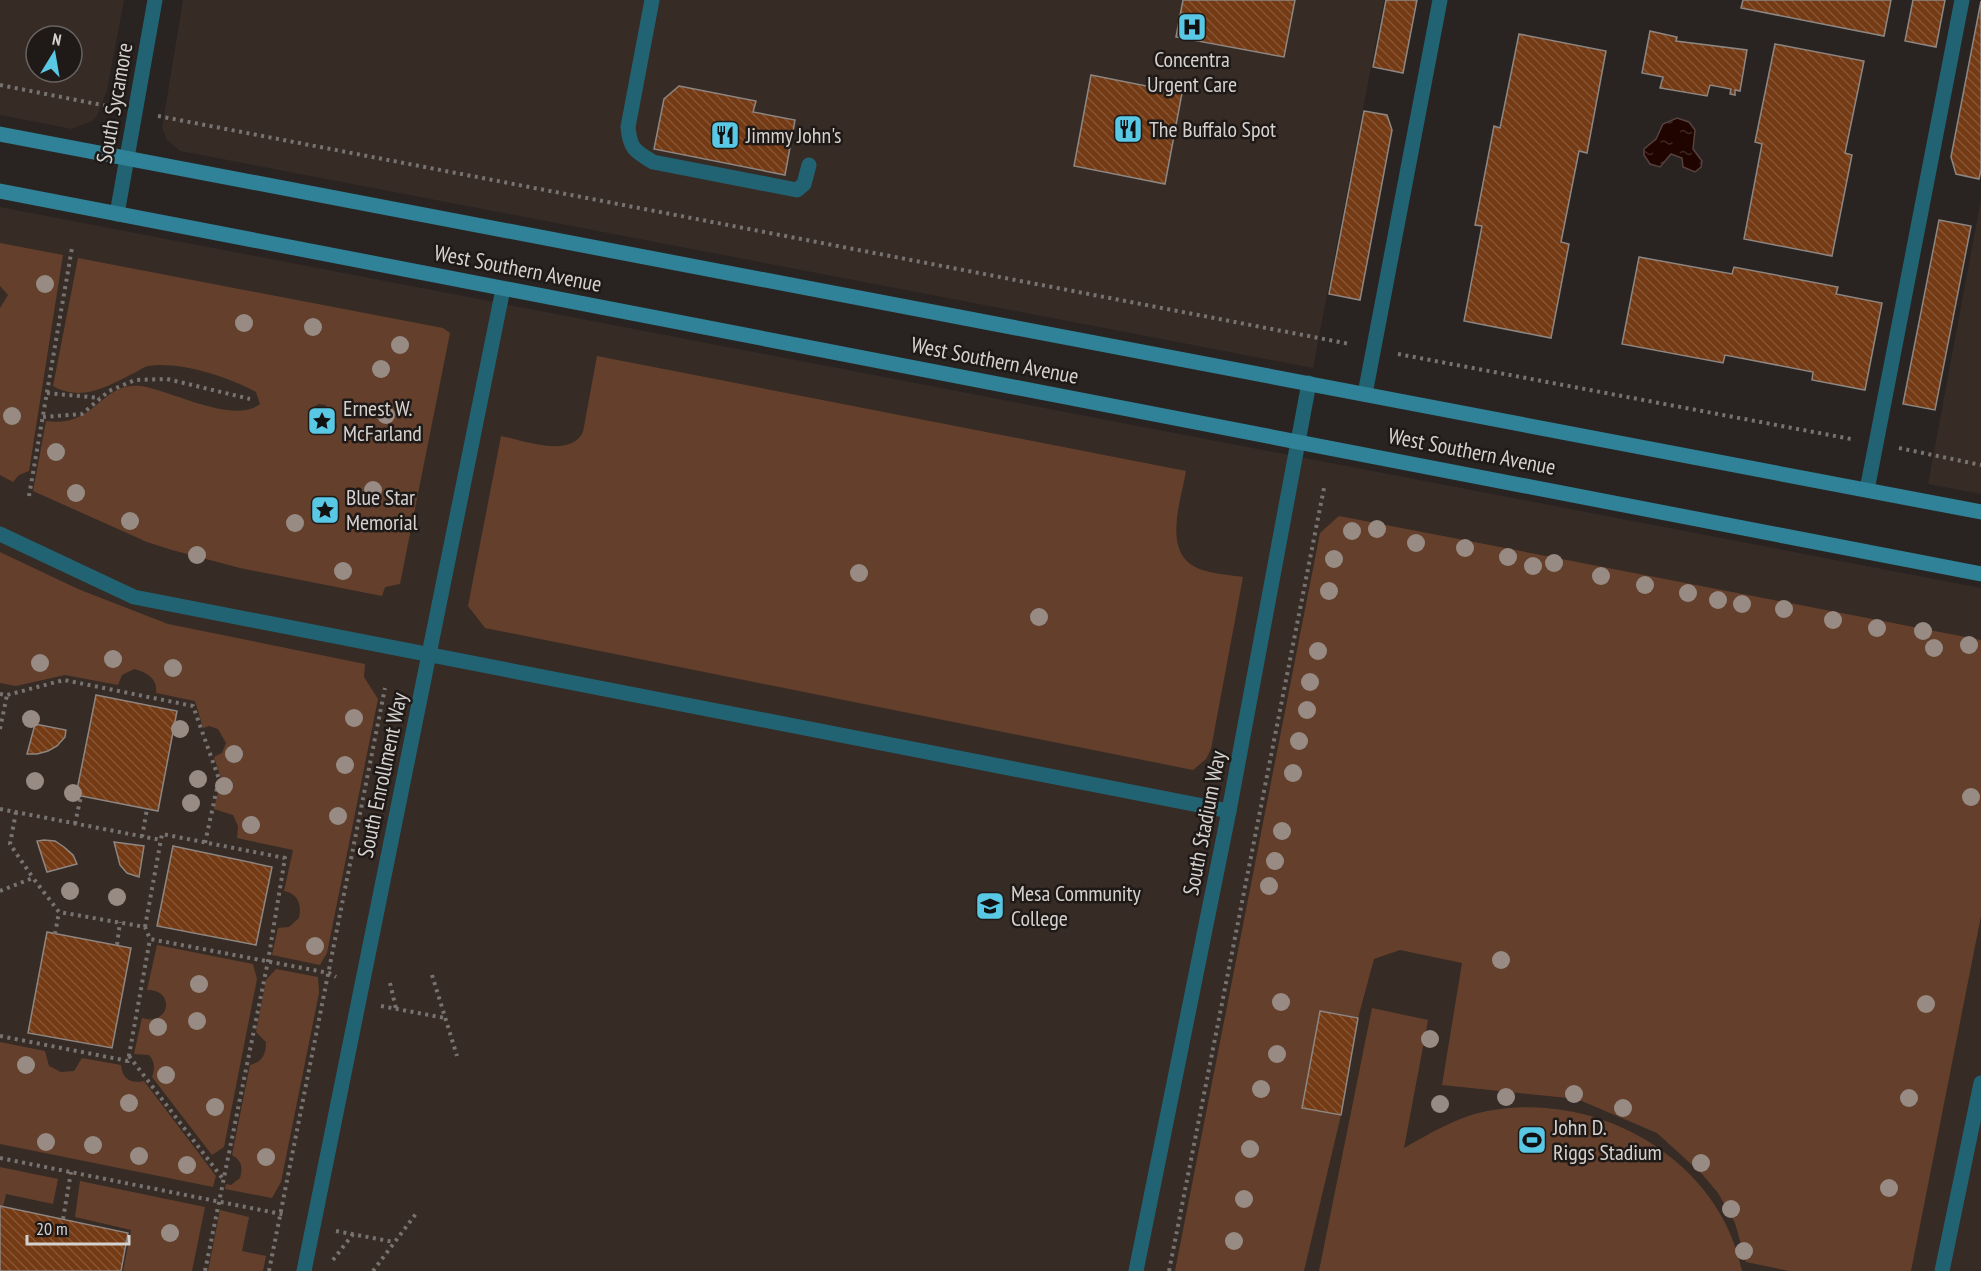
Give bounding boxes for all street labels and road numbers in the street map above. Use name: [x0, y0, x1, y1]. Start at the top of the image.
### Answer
street label: South Sycamore: [90, 40, 138, 166]
street label: West Southern Avenue: [432, 238, 604, 298]
street label: West Southern Avenue: [909, 330, 1081, 390]
street label: West Southern Avenue: [1386, 421, 1558, 481]
street label: South Enrollment Way: [351, 689, 413, 860]
street label: South Stadium Way: [1176, 748, 1232, 898]

